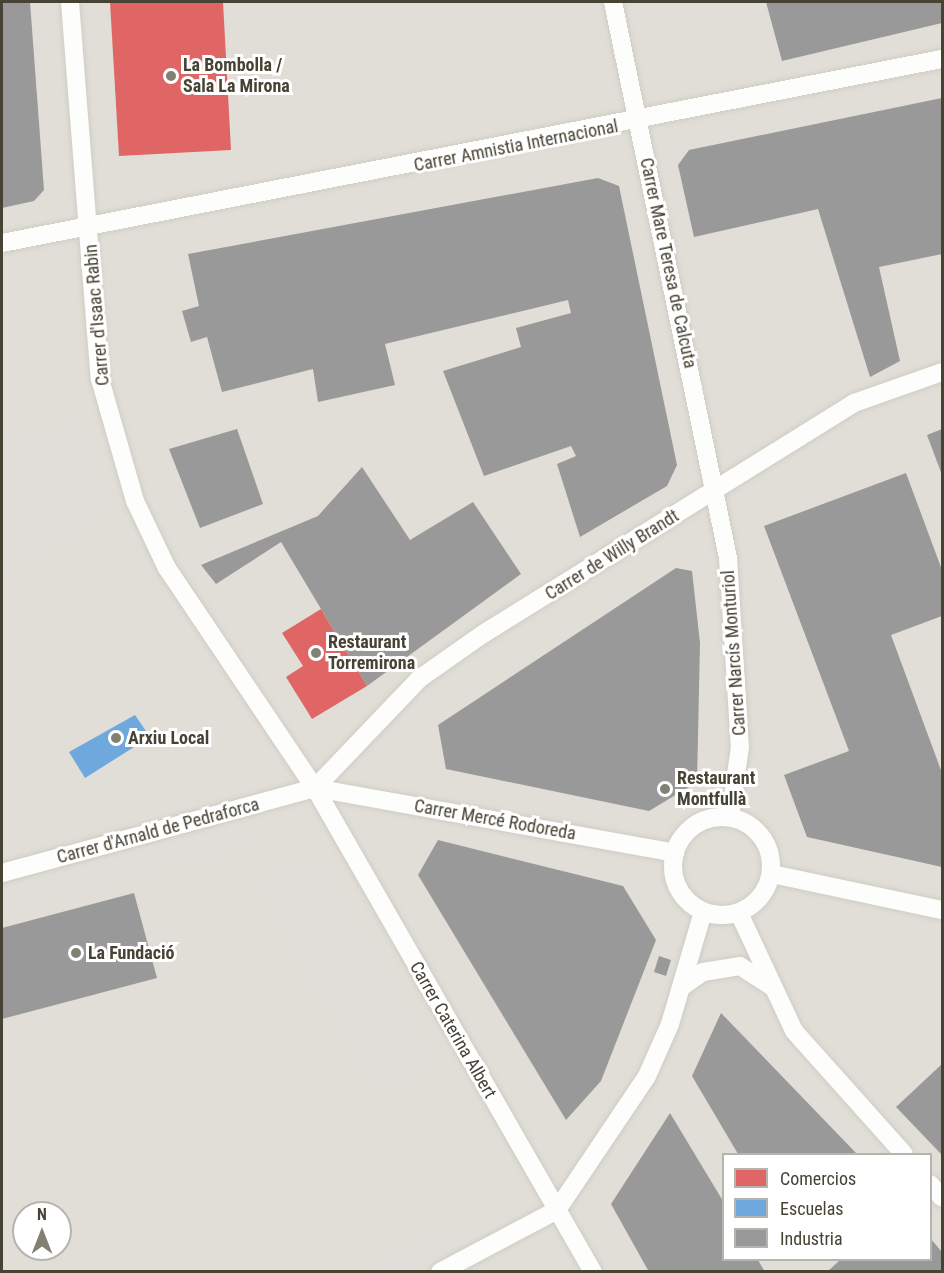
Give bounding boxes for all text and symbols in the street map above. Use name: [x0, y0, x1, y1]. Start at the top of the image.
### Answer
place label: La Bombolla / Sala La Mirona: [183, 55, 290, 98]
marker: La Bombolla / Sala La Mirona: [164, 69, 178, 83]
street label: Carrer Amnistia Internacional: [412, 116, 620, 176]
street label: Carrer Mare Teresa de Calcuta: [635, 156, 701, 370]
street label: Carrer d'Isaac Rabin: [80, 243, 114, 387]
street label: Carrer de Willy Brandt: [541, 505, 683, 605]
street label: Carrer Narcís Monturiol: [717, 570, 751, 736]
place label: Restaurant Torremirona: [328, 632, 415, 674]
marker: Restaurant Torremirona: [309, 646, 323, 660]
place label: Arxiu Local: [128, 727, 209, 749]
marker: Arxiu Local: [109, 731, 123, 745]
place label: Restaurant Montfullà: [677, 768, 755, 810]
marker: Restaurant Montfullà: [658, 782, 672, 796]
street label: Carrer d'Arnald de Pedraforca: [54, 794, 262, 868]
street label: Carrer Mercé Rodoreda: [412, 795, 578, 845]
place label: La Fundació: [88, 942, 175, 964]
marker: La Fundació: [69, 946, 83, 960]
street label: Carrer Caterina Albert: [405, 958, 501, 1102]
legend: [722, 1153, 932, 1261]
text: Comercios: [780, 1168, 856, 1189]
text: Escuelas: [780, 1198, 844, 1219]
north arrow: [12, 1201, 72, 1261]
text: N: [37, 1205, 47, 1224]
text: Industria: [780, 1228, 843, 1249]

